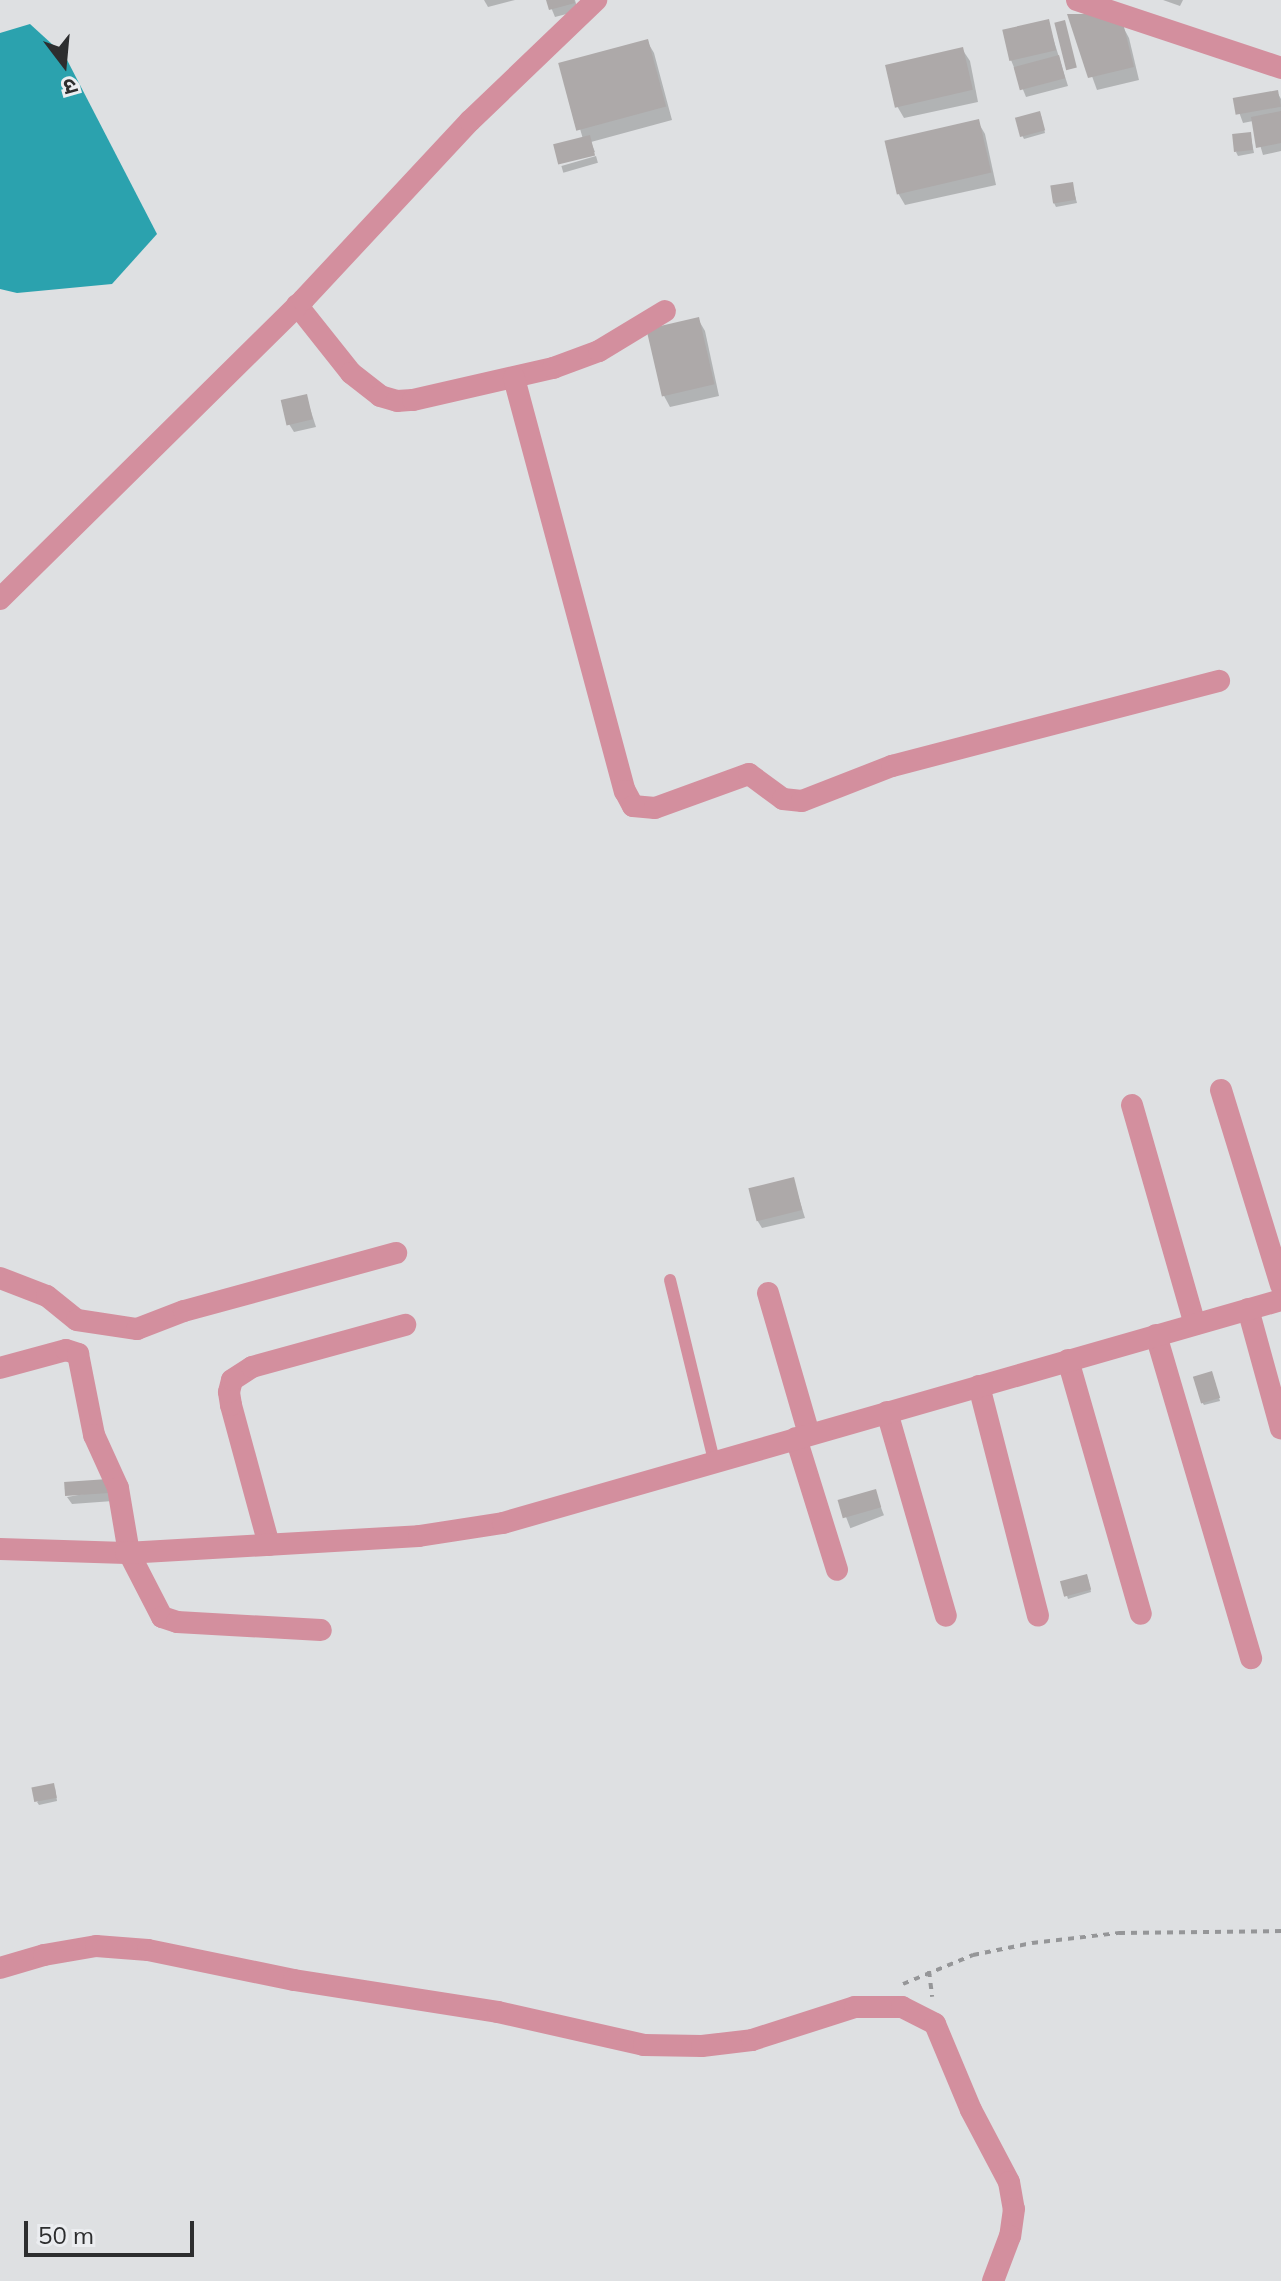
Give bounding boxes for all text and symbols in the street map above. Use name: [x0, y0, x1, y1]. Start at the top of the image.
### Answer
north arrow: [24, 24, 104, 104]
text: उ: [61, 72, 81, 102]
scale bar: [28, 2205, 198, 2255]
text: 50 m: [38, 2220, 94, 2250]

